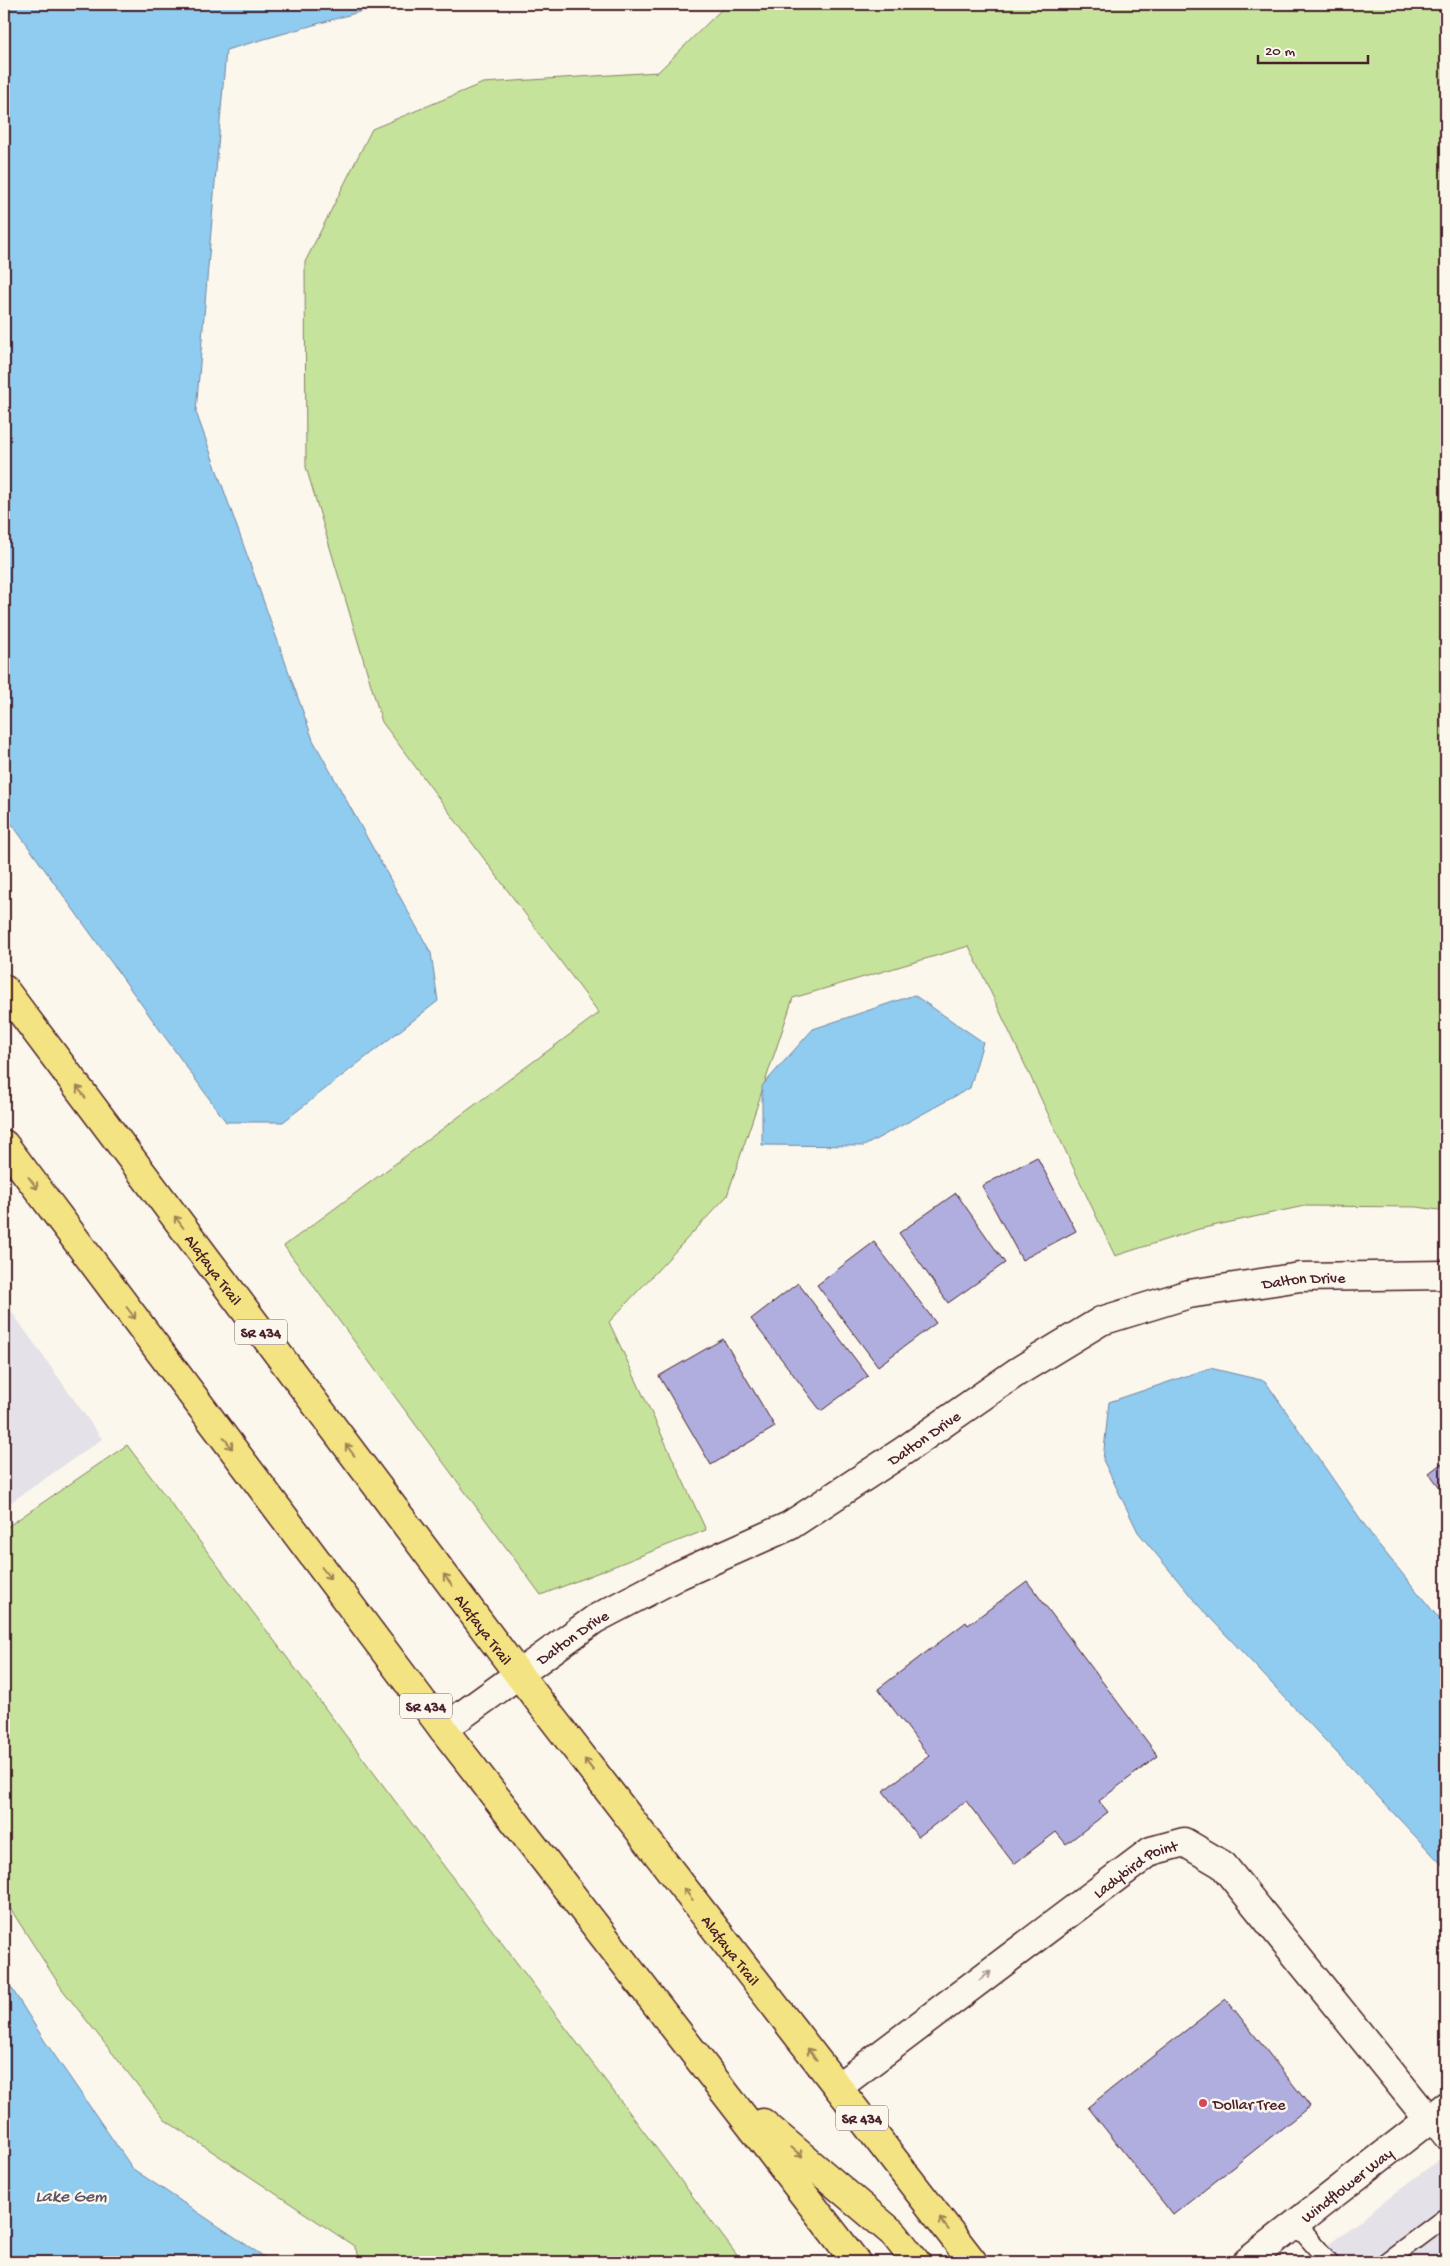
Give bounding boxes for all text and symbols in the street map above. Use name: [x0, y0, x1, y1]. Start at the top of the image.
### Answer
scale bar: [1258, 32, 1368, 64]
text: 20 m: [1265, 43, 1295, 61]
one-way arrow: [76, 1085, 86, 1099]
one-way arrow: [28, 1176, 38, 1190]
one-way arrow: [174, 1215, 184, 1229]
street label: Alafaya Trail: [179, 1232, 244, 1310]
street label: Dalton Drive: [1260, 1270, 1346, 1296]
one-way arrow: [125, 1306, 136, 1319]
road number: SR 434: [235, 1320, 287, 1344]
street label: Dalton Drive: [885, 1408, 966, 1472]
one-way arrow: [223, 1436, 233, 1450]
one-way arrow: [345, 1443, 355, 1457]
one-way arrow: [321, 1566, 331, 1580]
one-way arrow: [443, 1573, 453, 1587]
street label: Alafaya Trail: [449, 1592, 514, 1670]
street label: Dalton Drive: [533, 1607, 614, 1672]
road number: SR 434: [400, 1694, 452, 1718]
one-way arrow: [584, 1758, 594, 1772]
street label: Ladybird Point: [1091, 1838, 1182, 1904]
one-way arrow: [683, 1887, 693, 1901]
street label: Alafaya Trail: [695, 1913, 762, 1991]
one-way arrow: [978, 1971, 992, 1981]
one-way arrow: [807, 2047, 817, 2061]
marker: Dollar Tree: [1197, 2097, 1209, 2109]
place label: Dollar Tree: [1212, 2097, 1286, 2116]
road number: SR 434: [836, 2106, 888, 2130]
street label: Windflower Way: [1299, 2145, 1398, 2229]
one-way arrow: [790, 2146, 803, 2157]
water label: Lake Gem: [35, 2187, 107, 2208]
one-way arrow: [938, 2218, 949, 2231]

